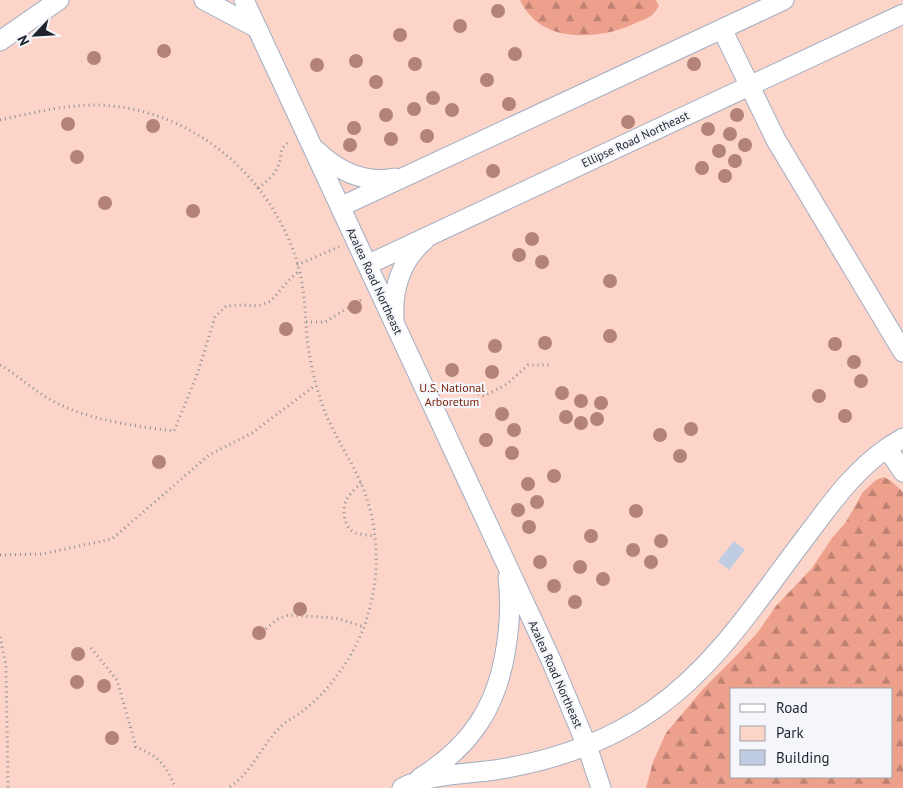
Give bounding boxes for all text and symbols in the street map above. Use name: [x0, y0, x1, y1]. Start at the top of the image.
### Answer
north arrow: [10, 10, 60, 60]
text: N: [13, 33, 33, 48]
street label: Ellipse Road Northeast: [579, 108, 691, 170]
street label: Azalea Road Northeast: [344, 225, 406, 337]
park label: U.S. National Arboretum: [419, 380, 485, 409]
street label: Azalea Road Northeast: [526, 618, 586, 730]
legend: [730, 688, 893, 778]
text: Road: [776, 698, 808, 717]
text: Park: [776, 723, 804, 742]
text: Building: [776, 748, 830, 767]

